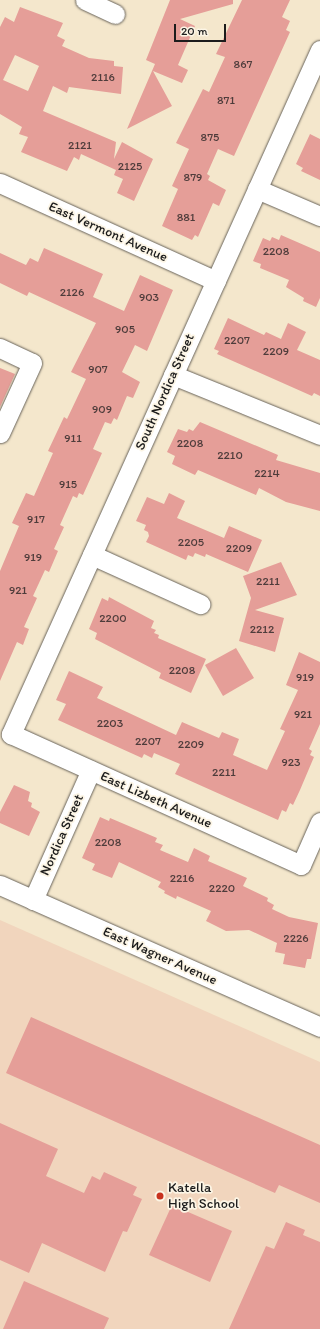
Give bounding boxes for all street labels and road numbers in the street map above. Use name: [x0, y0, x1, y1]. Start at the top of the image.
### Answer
street label: East Vermont Avenue: [46, 198, 170, 266]
street label: South Nordica Street: [132, 331, 198, 453]
street label: East Lizbeth Avenue: [98, 768, 214, 832]
street label: Nordica Street: [37, 792, 87, 878]
street label: East Wagner Avenue: [101, 923, 219, 989]

